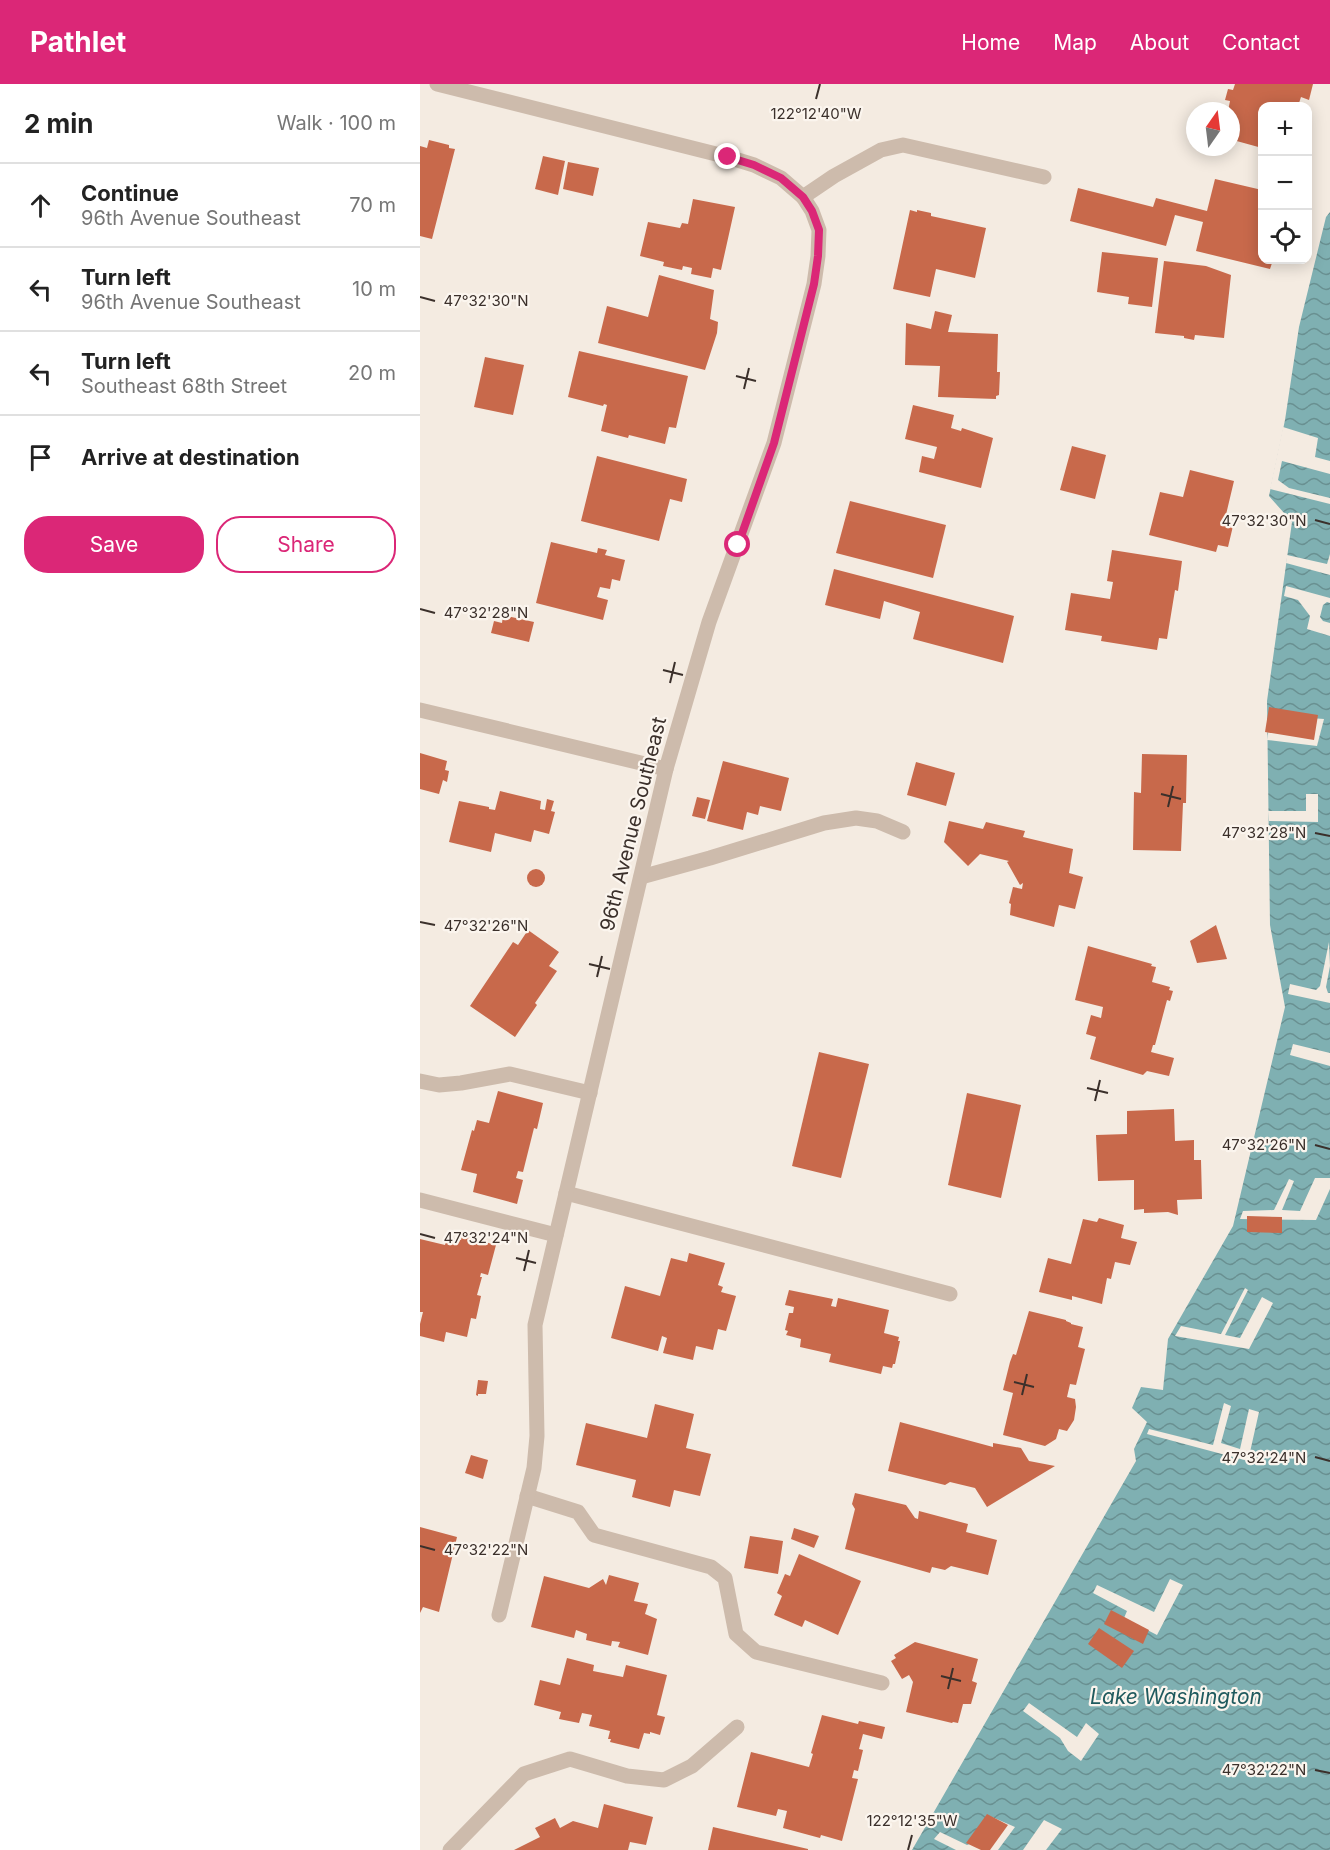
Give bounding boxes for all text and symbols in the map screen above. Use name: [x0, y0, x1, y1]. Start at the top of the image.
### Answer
text: Pathlet: [30, 25, 126, 59]
text: Home: [961, 30, 1020, 55]
text: Map: [1053, 30, 1097, 55]
text: About: [1130, 30, 1189, 55]
text: Contact: [1222, 30, 1300, 55]
north arrow: [1186, 102, 1240, 156]
map controls: [1258, 102, 1312, 264]
button: +: [1258, 102, 1312, 156]
text: 122°12'40"W: [771, 104, 862, 123]
text: 2 min: [24, 108, 94, 139]
text: Walk · 100 m: [277, 111, 396, 135]
route end: [714, 143, 740, 169]
button: −: [1258, 156, 1312, 210]
text: Continue: [81, 180, 179, 206]
icon: ahead: [24, 189, 57, 222]
text: 70 m: [349, 193, 396, 217]
text: 96th Avenue Southeast: [81, 206, 301, 230]
button: locate: [1258, 210, 1312, 264]
text: Turn left: [81, 264, 171, 290]
icon: left: [24, 273, 57, 306]
text: 10 m: [352, 277, 396, 301]
text: 96th Avenue Southeast: [81, 290, 301, 314]
text: 47°32'30"N: [444, 291, 528, 310]
text: Turn left: [81, 348, 171, 374]
icon: left: [24, 357, 57, 390]
text: 20 m: [348, 361, 396, 385]
text: Southeast 68th Street: [81, 374, 287, 398]
icon: arrive: [24, 441, 57, 474]
text: Arrive at destination: [81, 444, 300, 470]
text: 47°32'30"N: [1222, 511, 1306, 530]
button: Save: [24, 516, 204, 573]
button: Share: [216, 516, 396, 573]
route start: [724, 531, 750, 557]
text: 47°32'28"N: [444, 603, 528, 622]
street label: 96th Avenue Southeast: [595, 714, 671, 934]
text: 47°32'28"N: [1222, 823, 1306, 842]
text: 47°32'26"N: [444, 916, 528, 935]
text: 47°32'26"N: [1222, 1135, 1306, 1154]
text: 47°32'24"N: [444, 1228, 528, 1247]
text: 47°32'24"N: [1222, 1448, 1306, 1467]
text: 47°32'22"N: [444, 1540, 528, 1559]
water label: Lake Washington: [1090, 1684, 1262, 1709]
text: 47°32'22"N: [1222, 1760, 1306, 1779]
text: 122°12'35"W: [866, 1811, 958, 1830]

